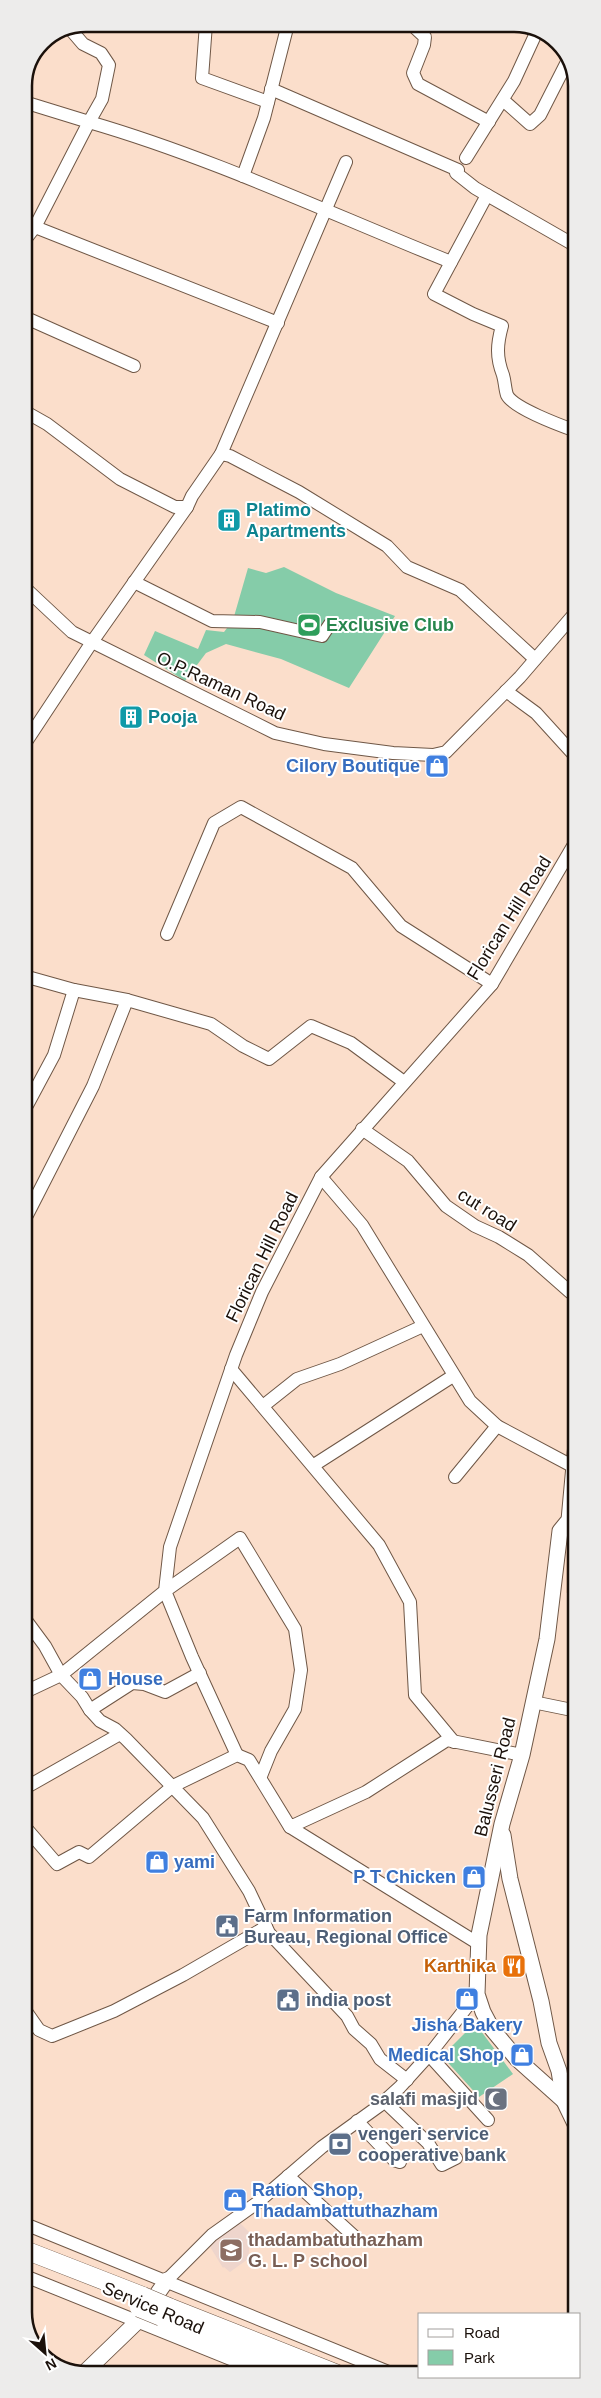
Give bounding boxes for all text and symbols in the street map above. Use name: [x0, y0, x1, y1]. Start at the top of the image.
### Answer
place label: Platimo Apartments: [246, 500, 346, 541]
building icon: Platimo Apartments: [216, 507, 242, 533]
sports icon: Exclusive Club: [296, 612, 322, 638]
place label: Exclusive Club: [326, 615, 454, 635]
street label: O.P.Raman Road: [153, 647, 289, 725]
building icon: Pooja: [118, 704, 144, 730]
place label: Pooja: [148, 707, 198, 727]
shop icon: Cilory Boutique: [424, 753, 450, 779]
place label: Cilory Boutique: [286, 756, 420, 776]
street label: Florican Hill Road: [463, 852, 555, 984]
street label: cut road: [454, 1184, 520, 1236]
street label: Florican Hill Road: [222, 1189, 302, 1325]
shop icon: House: [77, 1666, 103, 1692]
place label: House: [108, 1669, 163, 1689]
street label: Balusseri Road: [471, 1715, 519, 1839]
shop icon: yami: [144, 1849, 170, 1875]
place label: yami: [174, 1852, 215, 1872]
shop icon: P T Chicken: [461, 1864, 487, 1890]
place label: P T Chicken: [353, 1867, 456, 1887]
place label: Farm Information Bureau, Regional Office: [244, 1906, 448, 1947]
public building icon: Farm Information Bureau, Regional Office: [214, 1913, 240, 1939]
restaurant icon: Karthika: [501, 1953, 527, 1979]
place label: Karthika: [424, 1956, 497, 1976]
shop icon: Jisha Bakery: [454, 1986, 480, 2012]
public building icon: india post: [275, 1987, 301, 2013]
place label: india post: [306, 1990, 391, 2010]
place label: Jisha Bakery: [411, 2015, 523, 2035]
shop icon: Medical Shop: [509, 2042, 535, 2068]
place label: Medical Shop: [388, 2045, 504, 2065]
mosque icon: salafi masjid: [483, 2086, 509, 2112]
place label: salafi masjid: [370, 2089, 478, 2109]
place label: vengeri service cooperative bank: [358, 2124, 507, 2165]
bank icon: vengeri service cooperative bank: [327, 2131, 353, 2157]
place label: Ration Shop, Thadambattuthazham: [252, 2180, 438, 2221]
shop icon: Ration Shop, Thadambattuthazham: [222, 2187, 248, 2213]
place label: thadambatuthazham G. L. P school: [248, 2230, 423, 2271]
school or university icon: thadambatuthazham G. L. P school: [218, 2237, 244, 2263]
street label: Service Road: [99, 2278, 207, 2338]
legend: [418, 2313, 581, 2378]
text: Road: [464, 2324, 500, 2341]
north arrow: [20, 2328, 70, 2378]
text: Park: [464, 2349, 495, 2366]
text: N: [43, 2355, 59, 2374]

